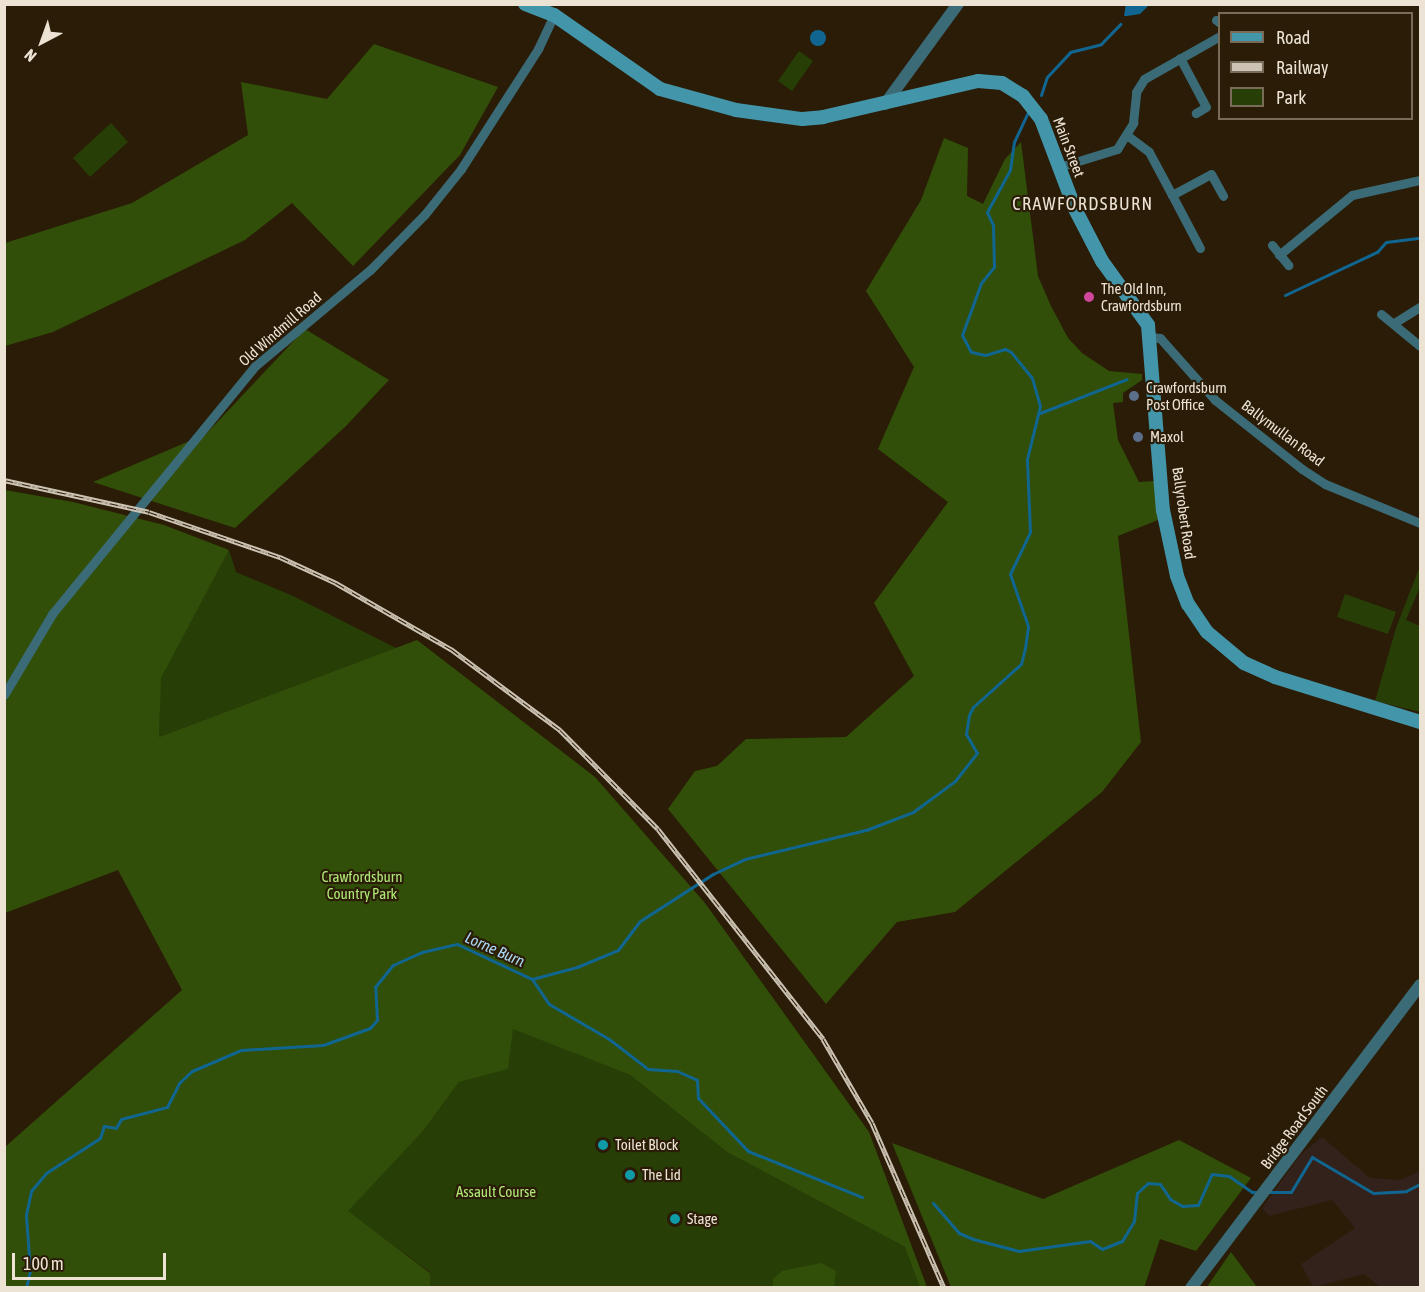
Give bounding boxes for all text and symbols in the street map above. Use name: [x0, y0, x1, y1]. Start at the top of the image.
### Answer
north arrow: [12, 12, 72, 72]
legend: [1218, 12, 1413, 120]
text: Road: [1276, 27, 1310, 48]
text: N: [21, 46, 40, 65]
text: Railway: [1276, 57, 1328, 78]
text: Park: [1276, 87, 1306, 108]
street label: Main Street: [1049, 114, 1089, 180]
district label: CRAWFORDSBURN: [1012, 193, 1154, 215]
place label: The Old Inn, Crawfordsburn: [1101, 279, 1182, 314]
street label: Old Windmill Road: [235, 288, 325, 370]
marker: The Old Inn, Crawfordsburn: [1082, 290, 1096, 304]
place label: Crawfordsburn Post Office: [1146, 378, 1227, 413]
marker: Crawfordsburn Post Office: [1127, 389, 1141, 403]
street label: Ballymullan Road: [1238, 396, 1328, 470]
place label: Maxol: [1150, 428, 1184, 446]
marker: Maxol: [1131, 430, 1145, 444]
street label: Ballyrobert Road: [1169, 466, 1199, 560]
park label: Crawfordsburn Country Park: [322, 867, 402, 902]
water label: Lorne Burn: [462, 927, 528, 971]
street label: Bridge Road South: [1257, 1082, 1331, 1172]
place label: Toilet Block: [615, 1136, 678, 1154]
marker: Toilet Block: [596, 1138, 610, 1152]
place label: The Lid: [642, 1166, 681, 1184]
marker: The Lid: [623, 1168, 637, 1182]
park label: Assault Course: [456, 1183, 536, 1201]
place label: Stage: [687, 1210, 718, 1228]
marker: Stage: [668, 1212, 682, 1226]
scale bar: [15, 1241, 170, 1279]
text: 100 m: [23, 1253, 64, 1274]

